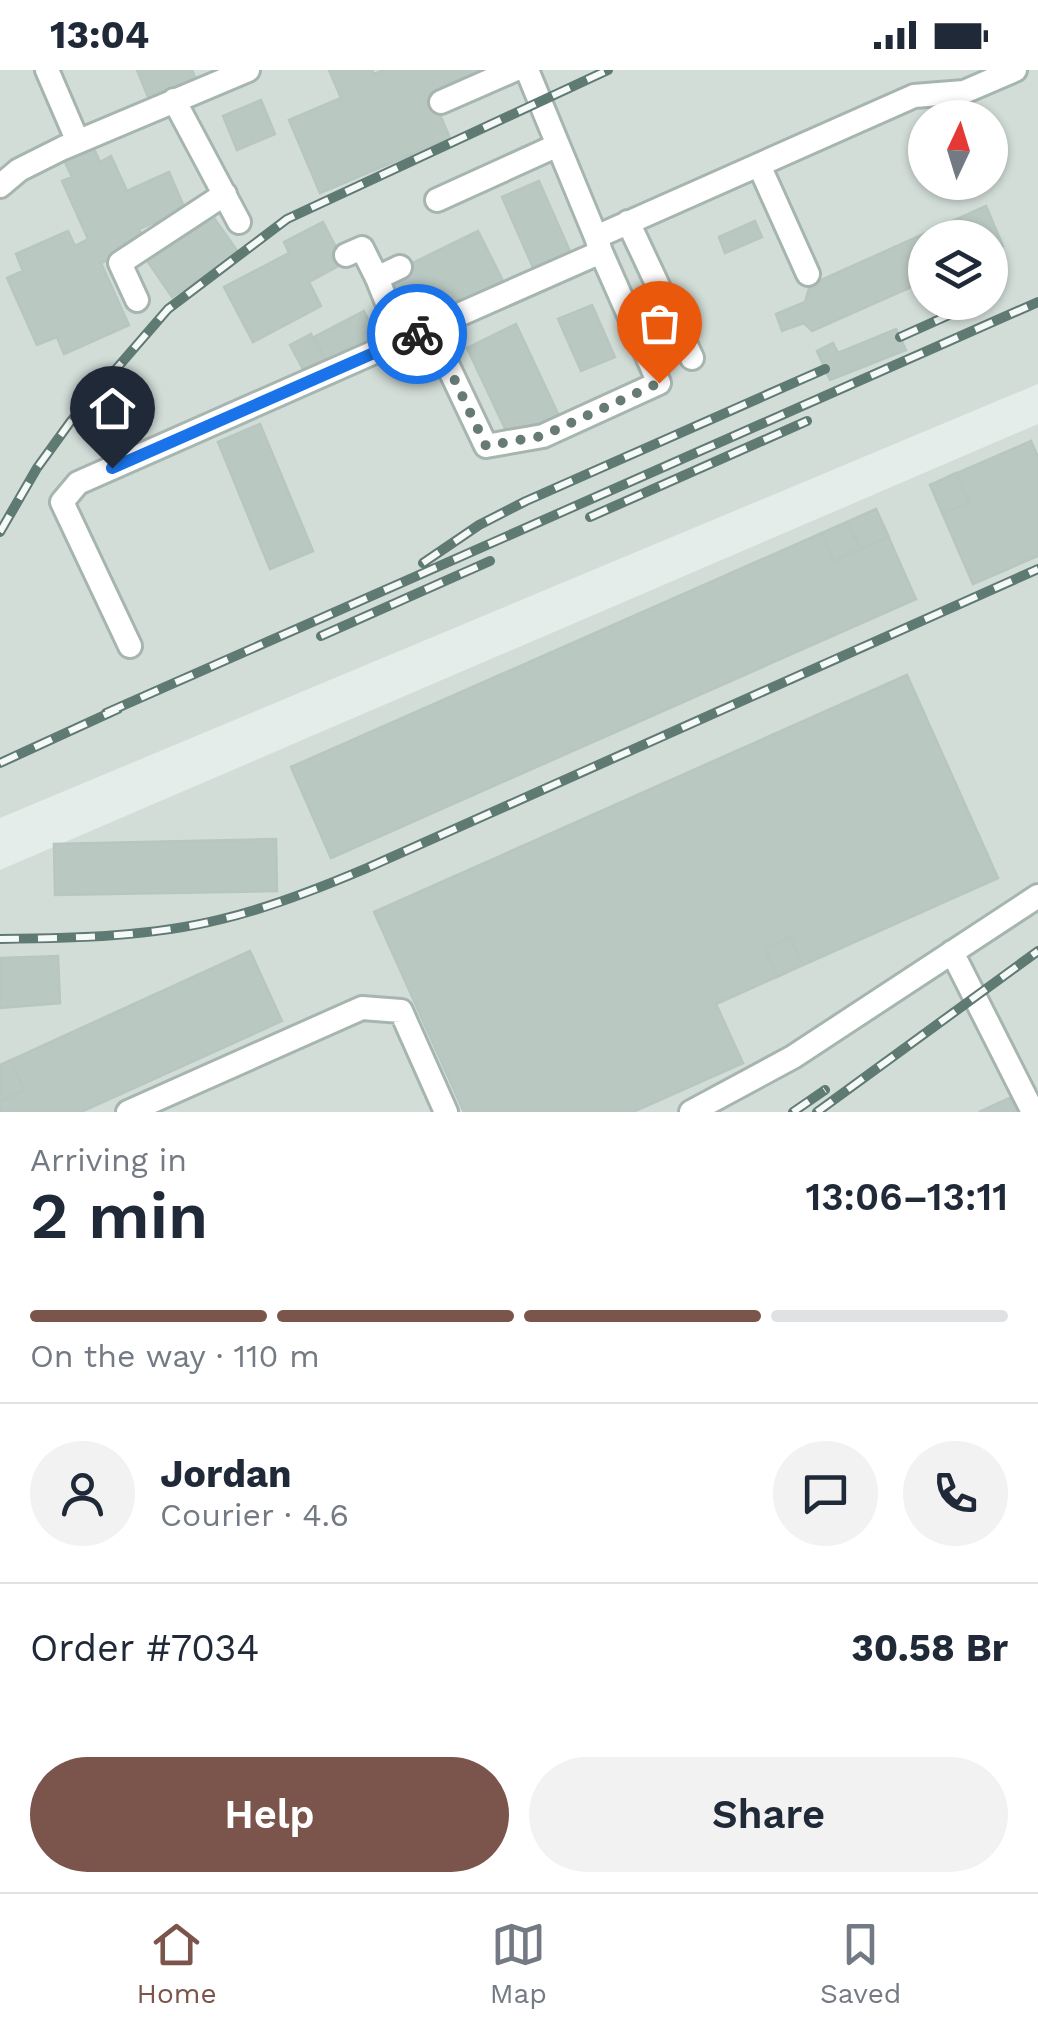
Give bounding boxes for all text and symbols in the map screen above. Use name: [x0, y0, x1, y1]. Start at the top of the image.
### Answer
text: 13:04: [50, 13, 149, 57]
north arrow: [908, 100, 1008, 200]
map controls: [908, 100, 1008, 320]
button: layers: [908, 220, 1008, 320]
pin: [617, 281, 702, 384]
courier: [367, 284, 467, 384]
icon: bag: [632, 296, 687, 351]
icon: bike: [390, 307, 445, 362]
pin: [70, 366, 155, 469]
icon: home: [85, 381, 140, 436]
text: Arriving in: [30, 1141, 187, 1179]
text: 13:06–13:11: [805, 1175, 1008, 1219]
text: 2 min: [30, 1178, 208, 1254]
text: On the way · 110 m: [30, 1337, 320, 1375]
button: person: [30, 1441, 135, 1546]
button: chat: [773, 1441, 878, 1546]
button: phone: [903, 1441, 1008, 1546]
text: Jordan: [160, 1452, 292, 1496]
text: Courier · 4.6: [160, 1496, 349, 1534]
text: Order #7034: [30, 1626, 260, 1670]
text: 30.58 Br: [851, 1626, 1008, 1670]
button: Help: [30, 1757, 509, 1872]
button: Share: [529, 1757, 1008, 1872]
tab: Home: [137, 1917, 217, 2010]
tab: Map: [490, 1917, 547, 2010]
tab: Saved: [820, 1917, 901, 2010]

